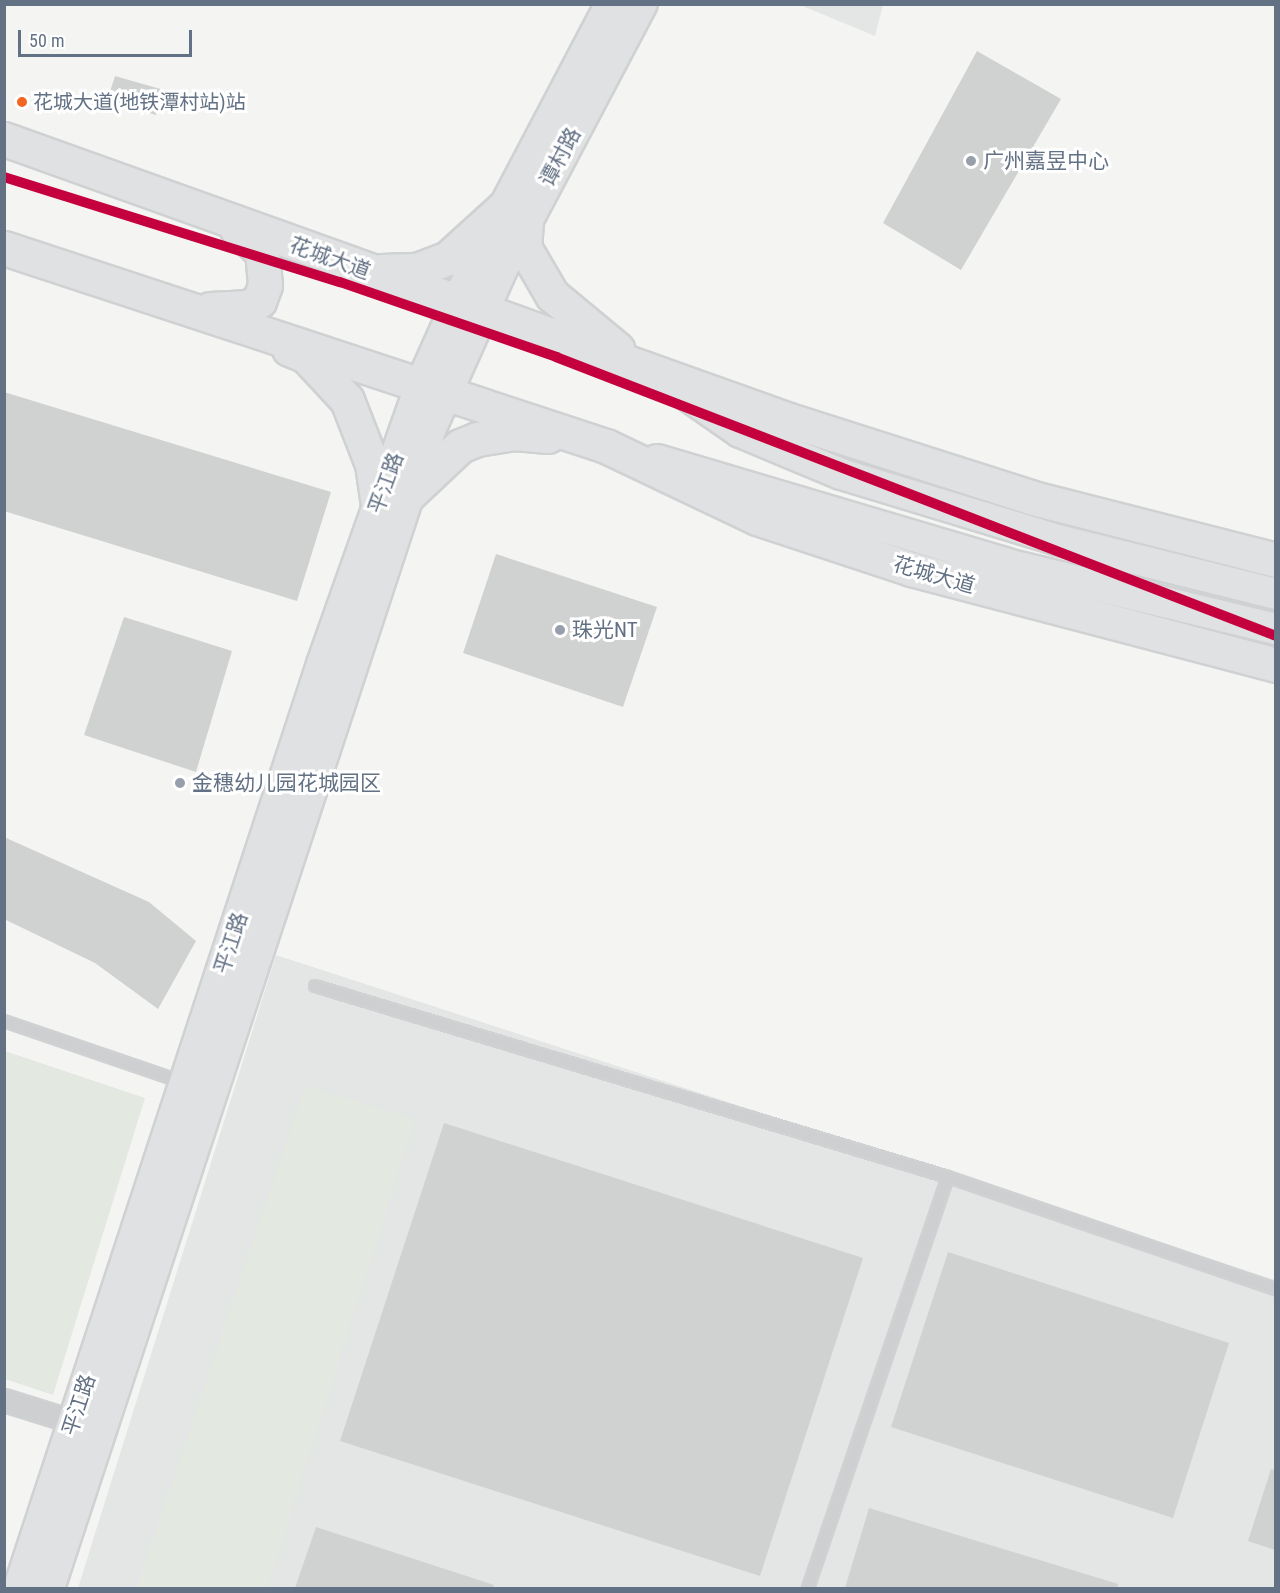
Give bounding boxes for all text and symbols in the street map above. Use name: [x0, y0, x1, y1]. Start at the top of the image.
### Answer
scale bar: [21, 18, 195, 56]
text: 50 m: [29, 30, 64, 51]
place label: 花城大道(地铁潭村站)站: [33, 90, 246, 114]
marker: 花城大道(地铁潭村站)站: [16, 96, 28, 108]
street label: 谭村路: [534, 123, 586, 191]
place label: 广州嘉昱中心: [983, 148, 1109, 174]
marker: 广州嘉昱中心: [964, 154, 978, 168]
street label: 花城大道: [286, 232, 374, 284]
street label: 平江路: [363, 449, 409, 517]
street label: 花城大道: [890, 551, 978, 599]
place label: 珠光NT: [572, 617, 638, 643]
marker: 珠光NT: [553, 623, 567, 637]
place label: 金穗幼儿园花城园区: [192, 770, 381, 796]
marker: 金穗幼儿园花城园区: [173, 776, 187, 790]
street label: 平江路: [209, 909, 253, 977]
street label: 平江路: [57, 1371, 101, 1439]

